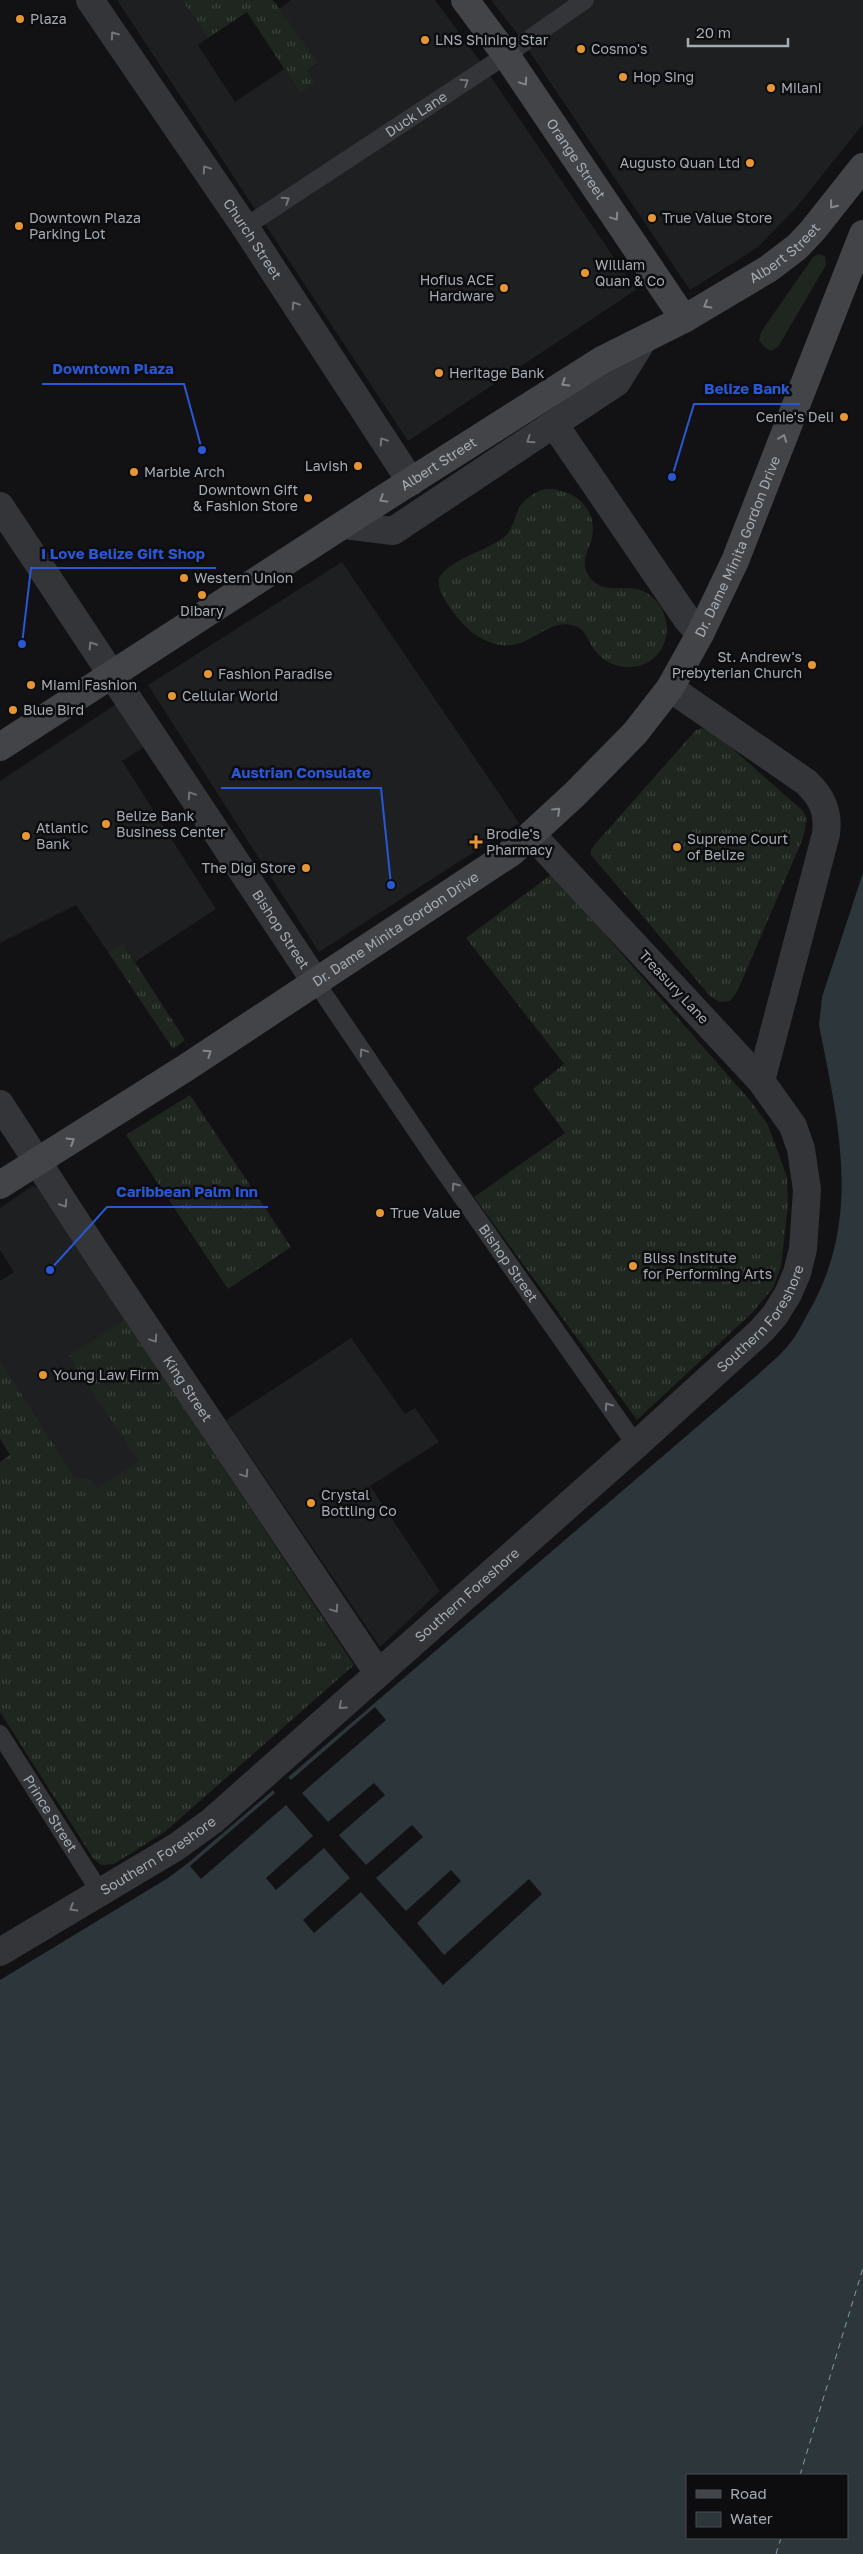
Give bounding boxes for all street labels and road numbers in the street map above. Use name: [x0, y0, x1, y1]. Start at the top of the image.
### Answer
street label: Duck Lane: [382, 87, 450, 140]
street label: Orange Street: [543, 115, 610, 202]
street label: Church Street: [220, 195, 286, 282]
street label: Albert Street: [746, 219, 823, 286]
street label: Albert Street: [397, 433, 479, 494]
street label: Dr. Dame Minita Gordon Drive: [691, 453, 783, 640]
street label: Dr. Dame Minita Gordon Drive: [309, 868, 481, 990]
street label: Bishop Street: [249, 886, 313, 972]
street label: Treasury Lane: [636, 946, 713, 1027]
street label: Bishop Street: [476, 1221, 542, 1305]
street label: Southern Foreshore: [713, 1263, 807, 1375]
street label: King Street: [160, 1352, 216, 1425]
street label: Southern Foreshore: [411, 1544, 522, 1645]
street label: Prince Street: [20, 1772, 81, 1855]
street label: Southern Foreshore: [97, 1812, 219, 1898]

